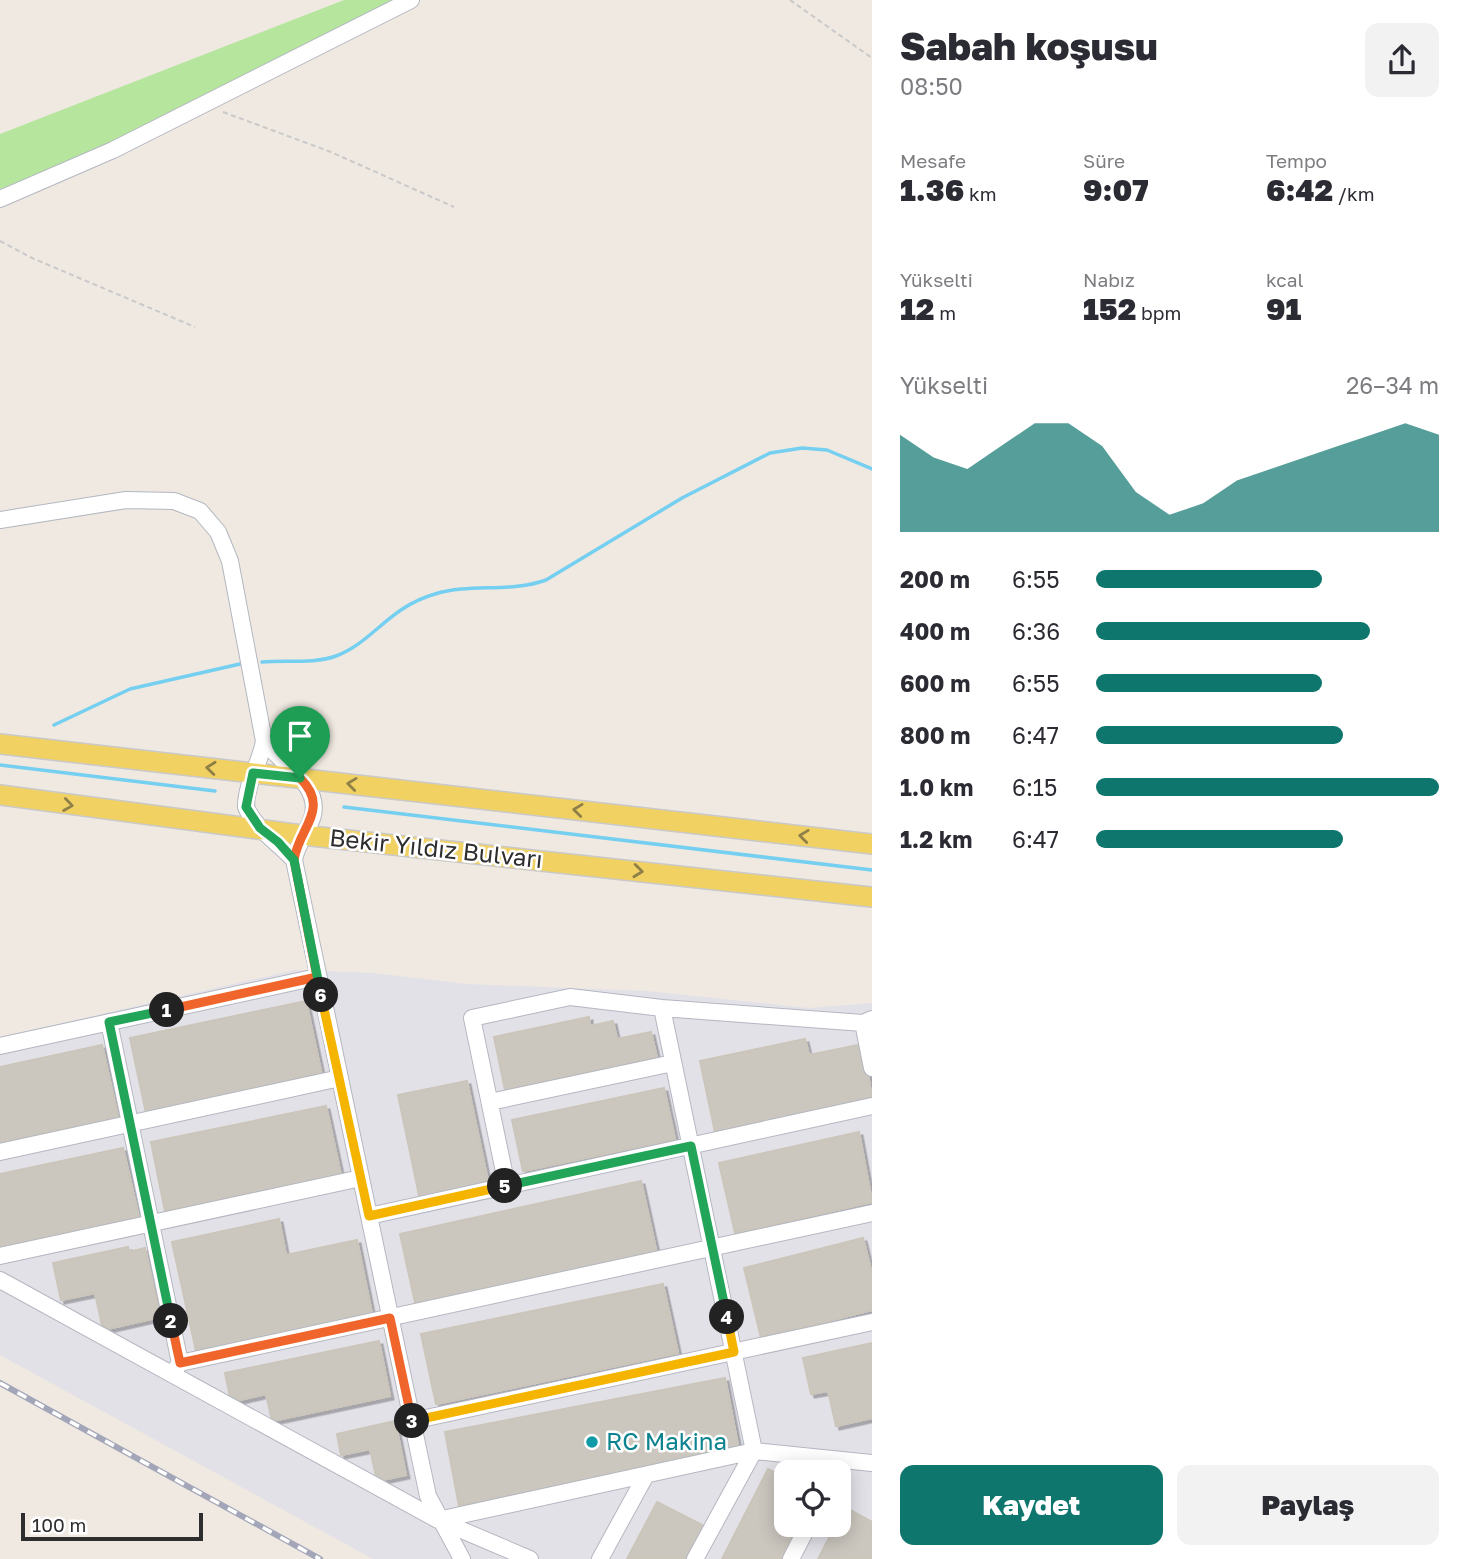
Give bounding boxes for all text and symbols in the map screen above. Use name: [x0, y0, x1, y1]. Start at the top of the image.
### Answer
text: Sabah koşusu: [900, 23, 1158, 68]
button: share: [1365, 23, 1439, 97]
text: 08:50: [900, 72, 963, 100]
text: Mesafe: [900, 149, 966, 172]
text: Süre: [1083, 149, 1125, 172]
text: Tempo: [1266, 149, 1327, 172]
text: 1.36: [900, 172, 964, 208]
text: 9:07: [1083, 172, 1149, 208]
text: 6:42: [1266, 172, 1333, 208]
text: km: [964, 182, 996, 205]
text: /km: [1333, 182, 1374, 205]
text: Yükselti: [900, 268, 973, 291]
text: Nabız: [1083, 268, 1135, 291]
text: kcal: [1266, 268, 1304, 291]
text: 12: [900, 291, 934, 327]
text: 152: [1083, 291, 1136, 327]
text: 91: [1266, 291, 1301, 327]
text: m: [934, 301, 956, 324]
text: bpm: [1136, 301, 1181, 324]
text: Yükselti: [900, 371, 988, 399]
text: 26–34 m: [1346, 371, 1439, 399]
text: 200 m: [900, 565, 970, 593]
text: 6:55: [1012, 565, 1060, 593]
text: 400 m: [900, 617, 970, 645]
text: 6:36: [1012, 617, 1060, 645]
text: 600 m: [900, 669, 970, 697]
text: 6:55: [1012, 669, 1060, 697]
pin: [270, 706, 330, 778]
icon: arrive: [281, 717, 319, 755]
text: 800 m: [900, 721, 971, 749]
text: 6:47: [1012, 721, 1059, 749]
one-way arrow: [205, 761, 216, 776]
text: 1.0 km: [900, 773, 973, 801]
text: 6:15: [1012, 773, 1057, 801]
one-way arrow: [346, 777, 357, 792]
one-way arrow: [62, 797, 73, 812]
one-way arrow: [572, 803, 584, 818]
street label: Bekir Yıldız Bulvarı: [328, 822, 544, 873]
text: 1.2 km: [900, 825, 972, 853]
text: 6:47: [1012, 825, 1059, 853]
one-way arrow: [798, 829, 810, 844]
one-way arrow: [633, 863, 644, 878]
pin: 6: [304, 978, 338, 1012]
text: 6: [314, 983, 327, 1006]
pin: 1: [150, 992, 184, 1028]
text: 1: [162, 998, 171, 1021]
pin: 5: [488, 1168, 522, 1204]
text: 5: [499, 1174, 510, 1197]
pin: 4: [710, 1300, 744, 1334]
pin: 2: [154, 1304, 188, 1338]
text: 4: [721, 1305, 732, 1328]
text: 2: [165, 1309, 176, 1332]
pin: 3: [394, 1404, 430, 1438]
text: 3: [406, 1409, 417, 1432]
place label: RC Makina: [606, 1426, 727, 1455]
marker: RC Makina: [584, 1434, 600, 1450]
map controls: [774, 1460, 851, 1537]
button: locate: [774, 1460, 851, 1537]
button: Kaydet: [900, 1465, 1163, 1545]
button: Paylaş: [1177, 1465, 1439, 1545]
scale bar: [21, 1510, 203, 1542]
text: 100 m: [32, 1513, 86, 1536]

